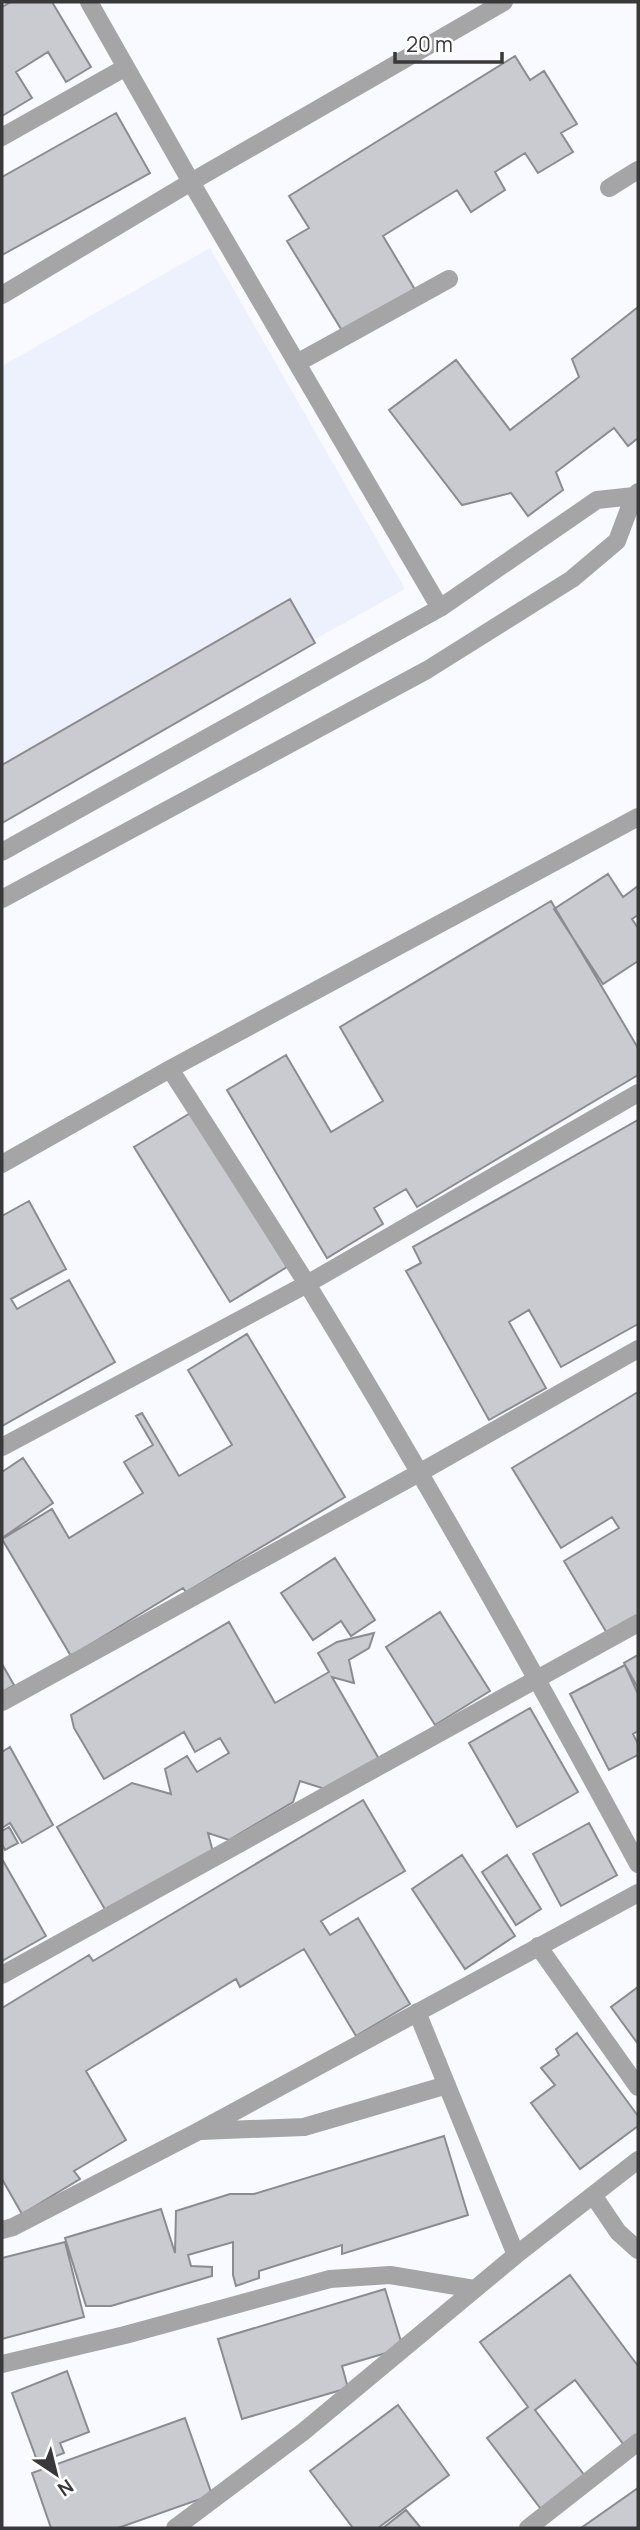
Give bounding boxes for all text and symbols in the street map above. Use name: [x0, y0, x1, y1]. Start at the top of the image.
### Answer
scale bar: [395, 21, 502, 65]
text: 20 m: [406, 30, 453, 58]
north arrow: [21, 2439, 91, 2509]
text: N: [53, 2473, 79, 2502]

